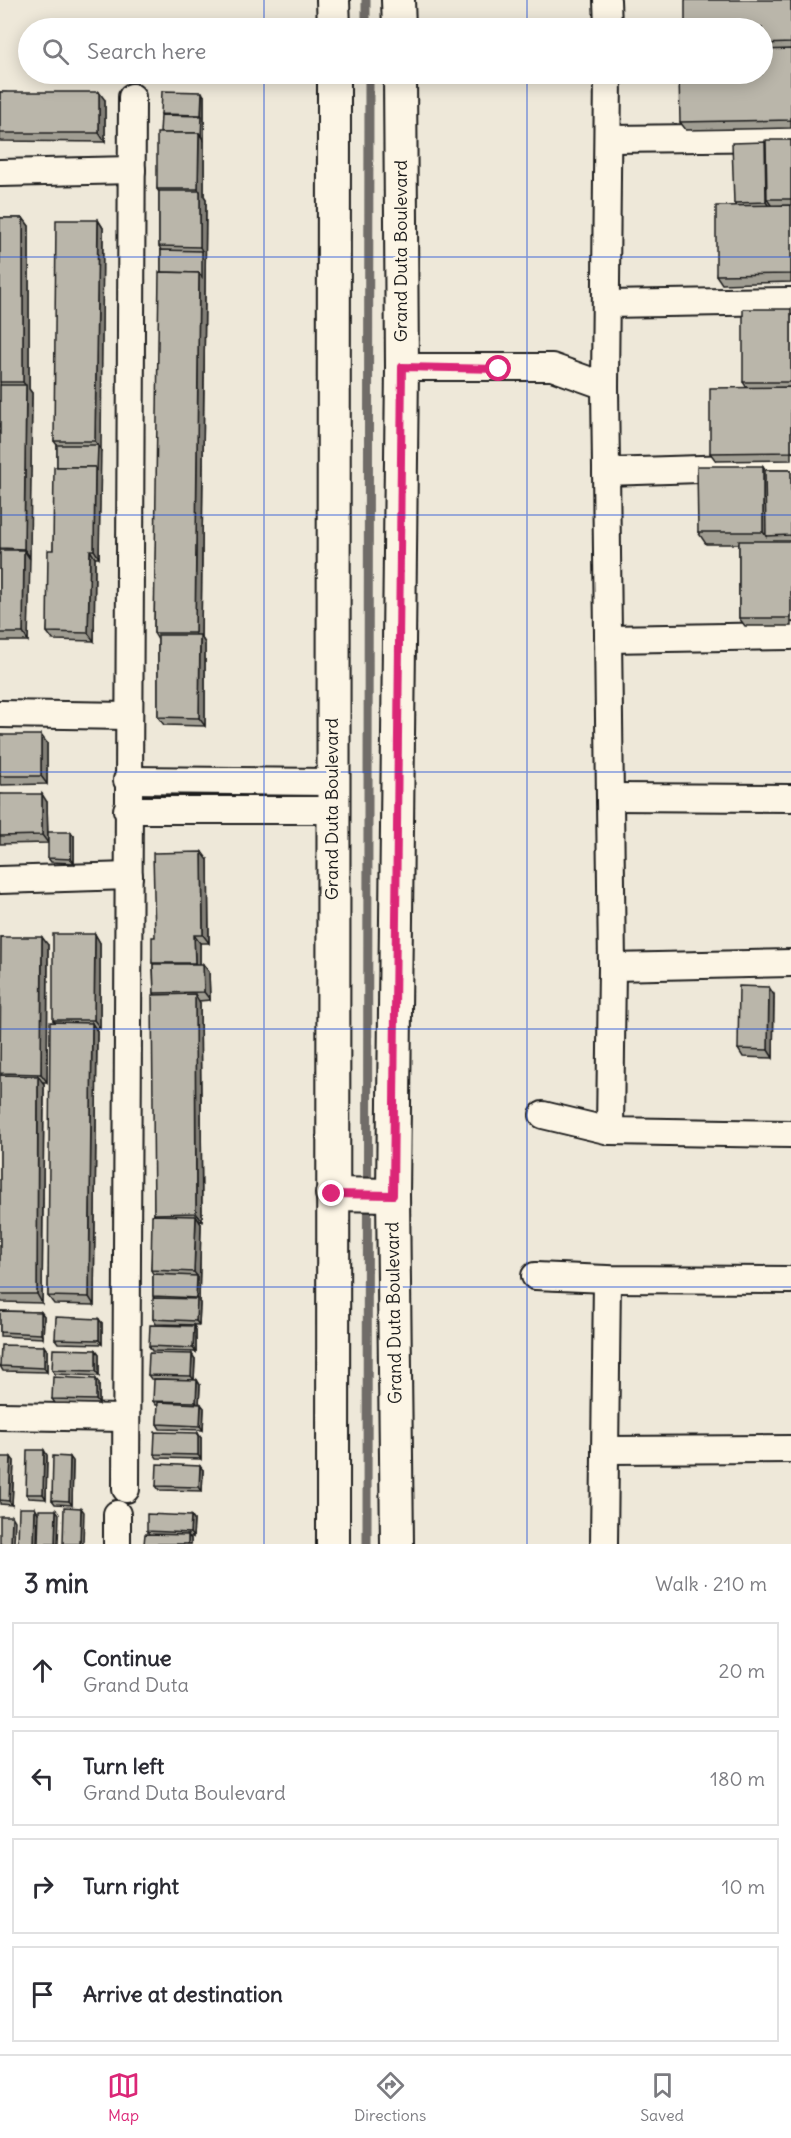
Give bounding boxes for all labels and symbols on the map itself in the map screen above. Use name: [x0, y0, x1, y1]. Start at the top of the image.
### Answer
street label: Grand Duta Boulevard: [389, 159, 412, 342]
route start: [485, 355, 511, 381]
street label: Grand Duta Boulevard: [320, 717, 343, 900]
route end: [318, 1180, 344, 1206]
street label: Grand Duta Boulevard: [380, 1221, 407, 1404]

